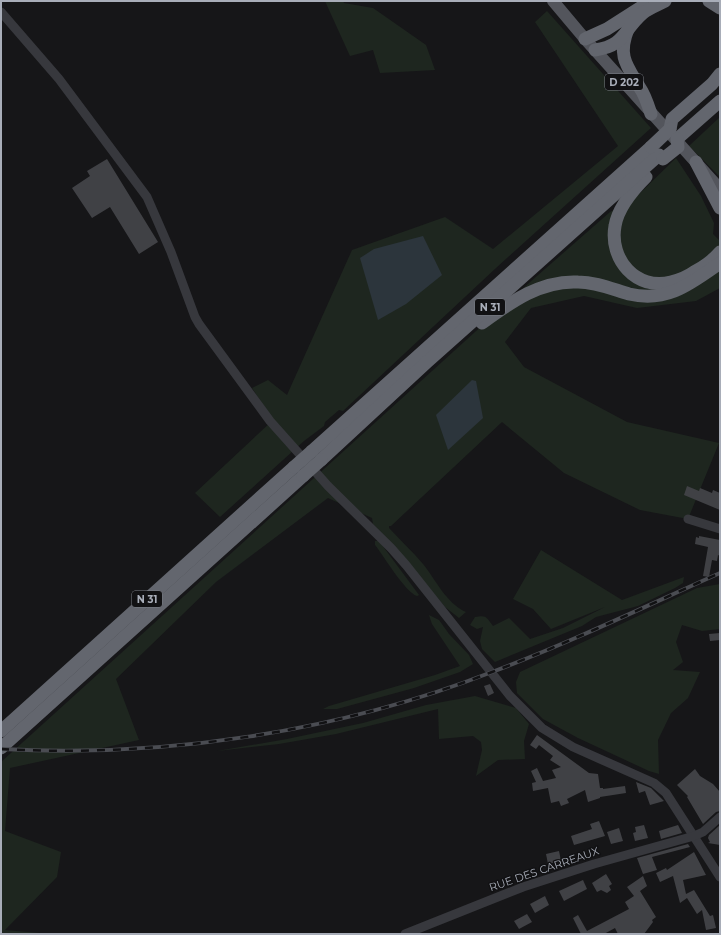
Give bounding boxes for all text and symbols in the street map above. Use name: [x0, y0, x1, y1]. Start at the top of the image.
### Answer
road number: D 202: [605, 74, 643, 90]
road number: N 31: [475, 299, 505, 315]
road number: N 31: [132, 591, 162, 607]
street label: RUE DES CARREAUX: [487, 843, 602, 894]

